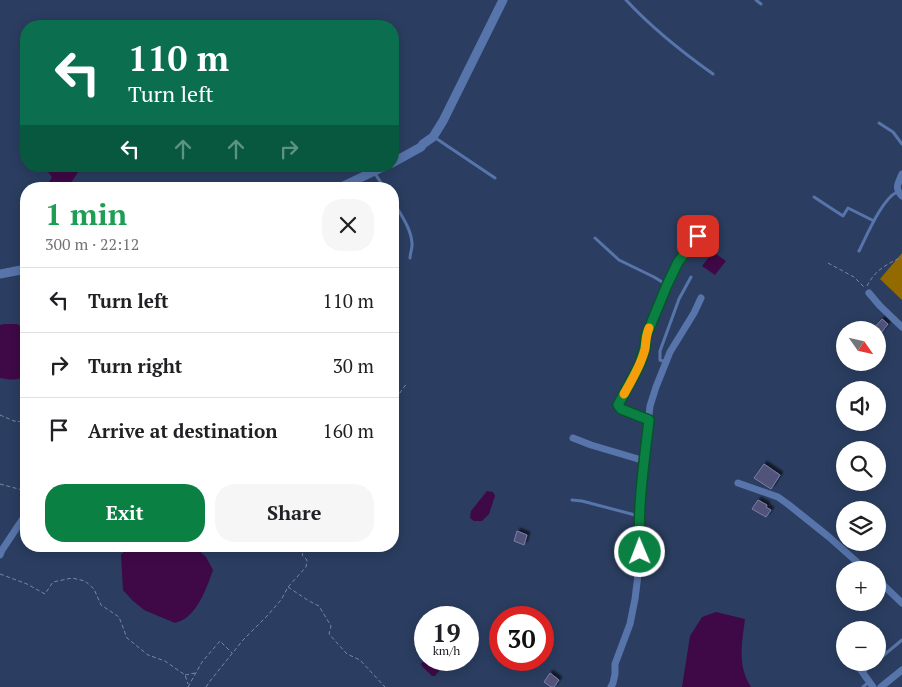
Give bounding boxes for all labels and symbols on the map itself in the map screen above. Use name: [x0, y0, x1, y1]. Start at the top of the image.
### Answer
pin: [677, 215, 719, 257]
north arrow: [836, 321, 886, 371]
position arrow: [613, 525, 665, 577]
speed limit sign: 30: [489, 606, 554, 671]

